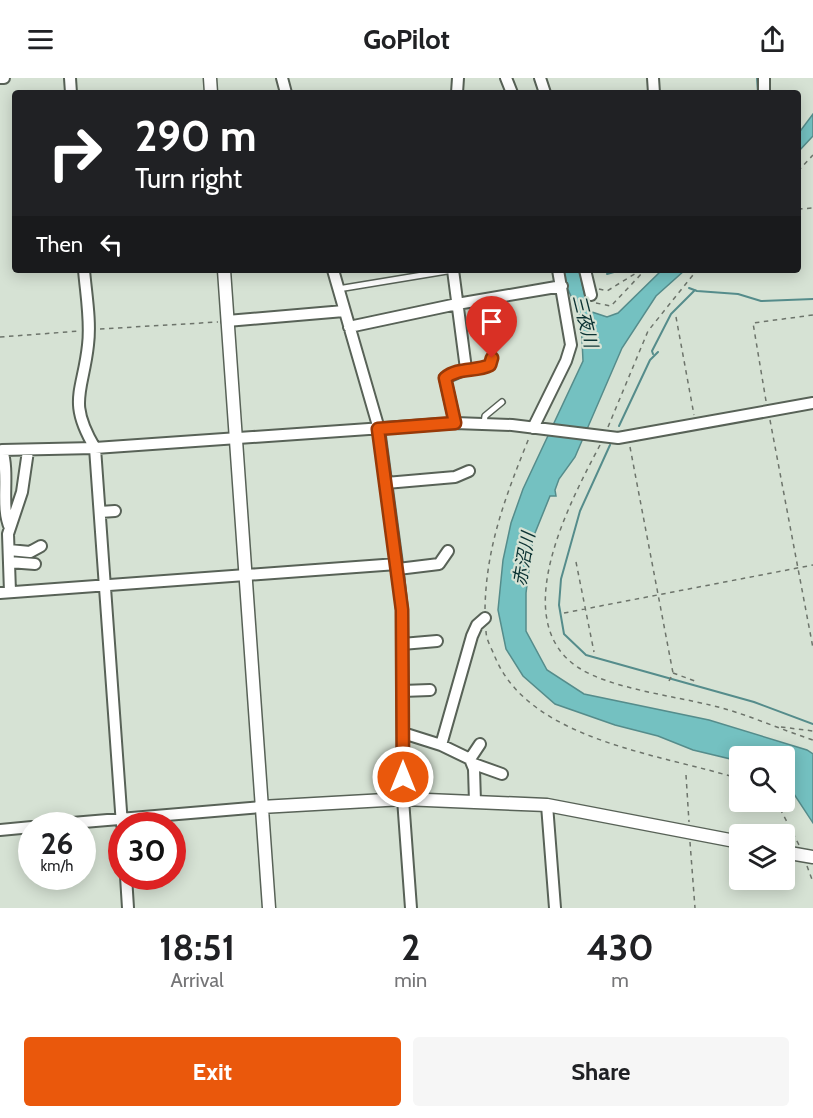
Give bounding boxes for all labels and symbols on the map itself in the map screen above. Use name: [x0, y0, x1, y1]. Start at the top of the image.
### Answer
water label: 三夜川: [568, 292, 603, 352]
pin: [466, 296, 517, 358]
water label: 赤沼川: [508, 529, 540, 587]
position arrow: [371, 745, 435, 809]
speed limit sign: 30: [108, 812, 186, 890]

